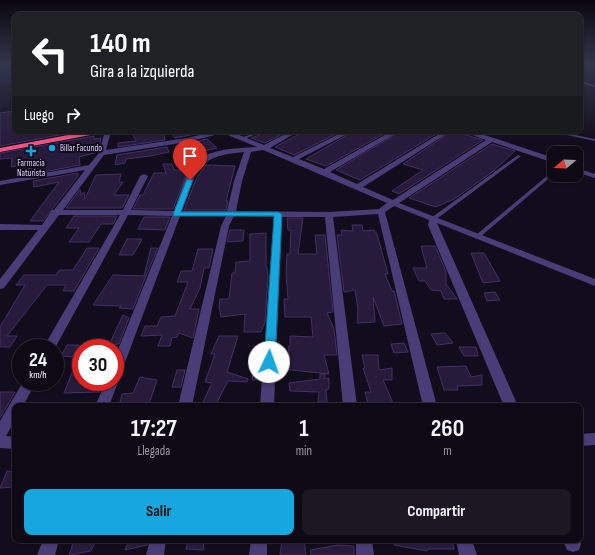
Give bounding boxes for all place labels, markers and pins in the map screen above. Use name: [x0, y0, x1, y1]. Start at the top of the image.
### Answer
pin: [173, 139, 207, 180]
marker: Billar Facundo: [47, 143, 57, 153]
place label: Billar Facundo: [60, 143, 102, 154]
marker: Farmacia Naturista: [26, 146, 36, 156]
place label: Farmacia Naturista: [17, 158, 45, 179]

